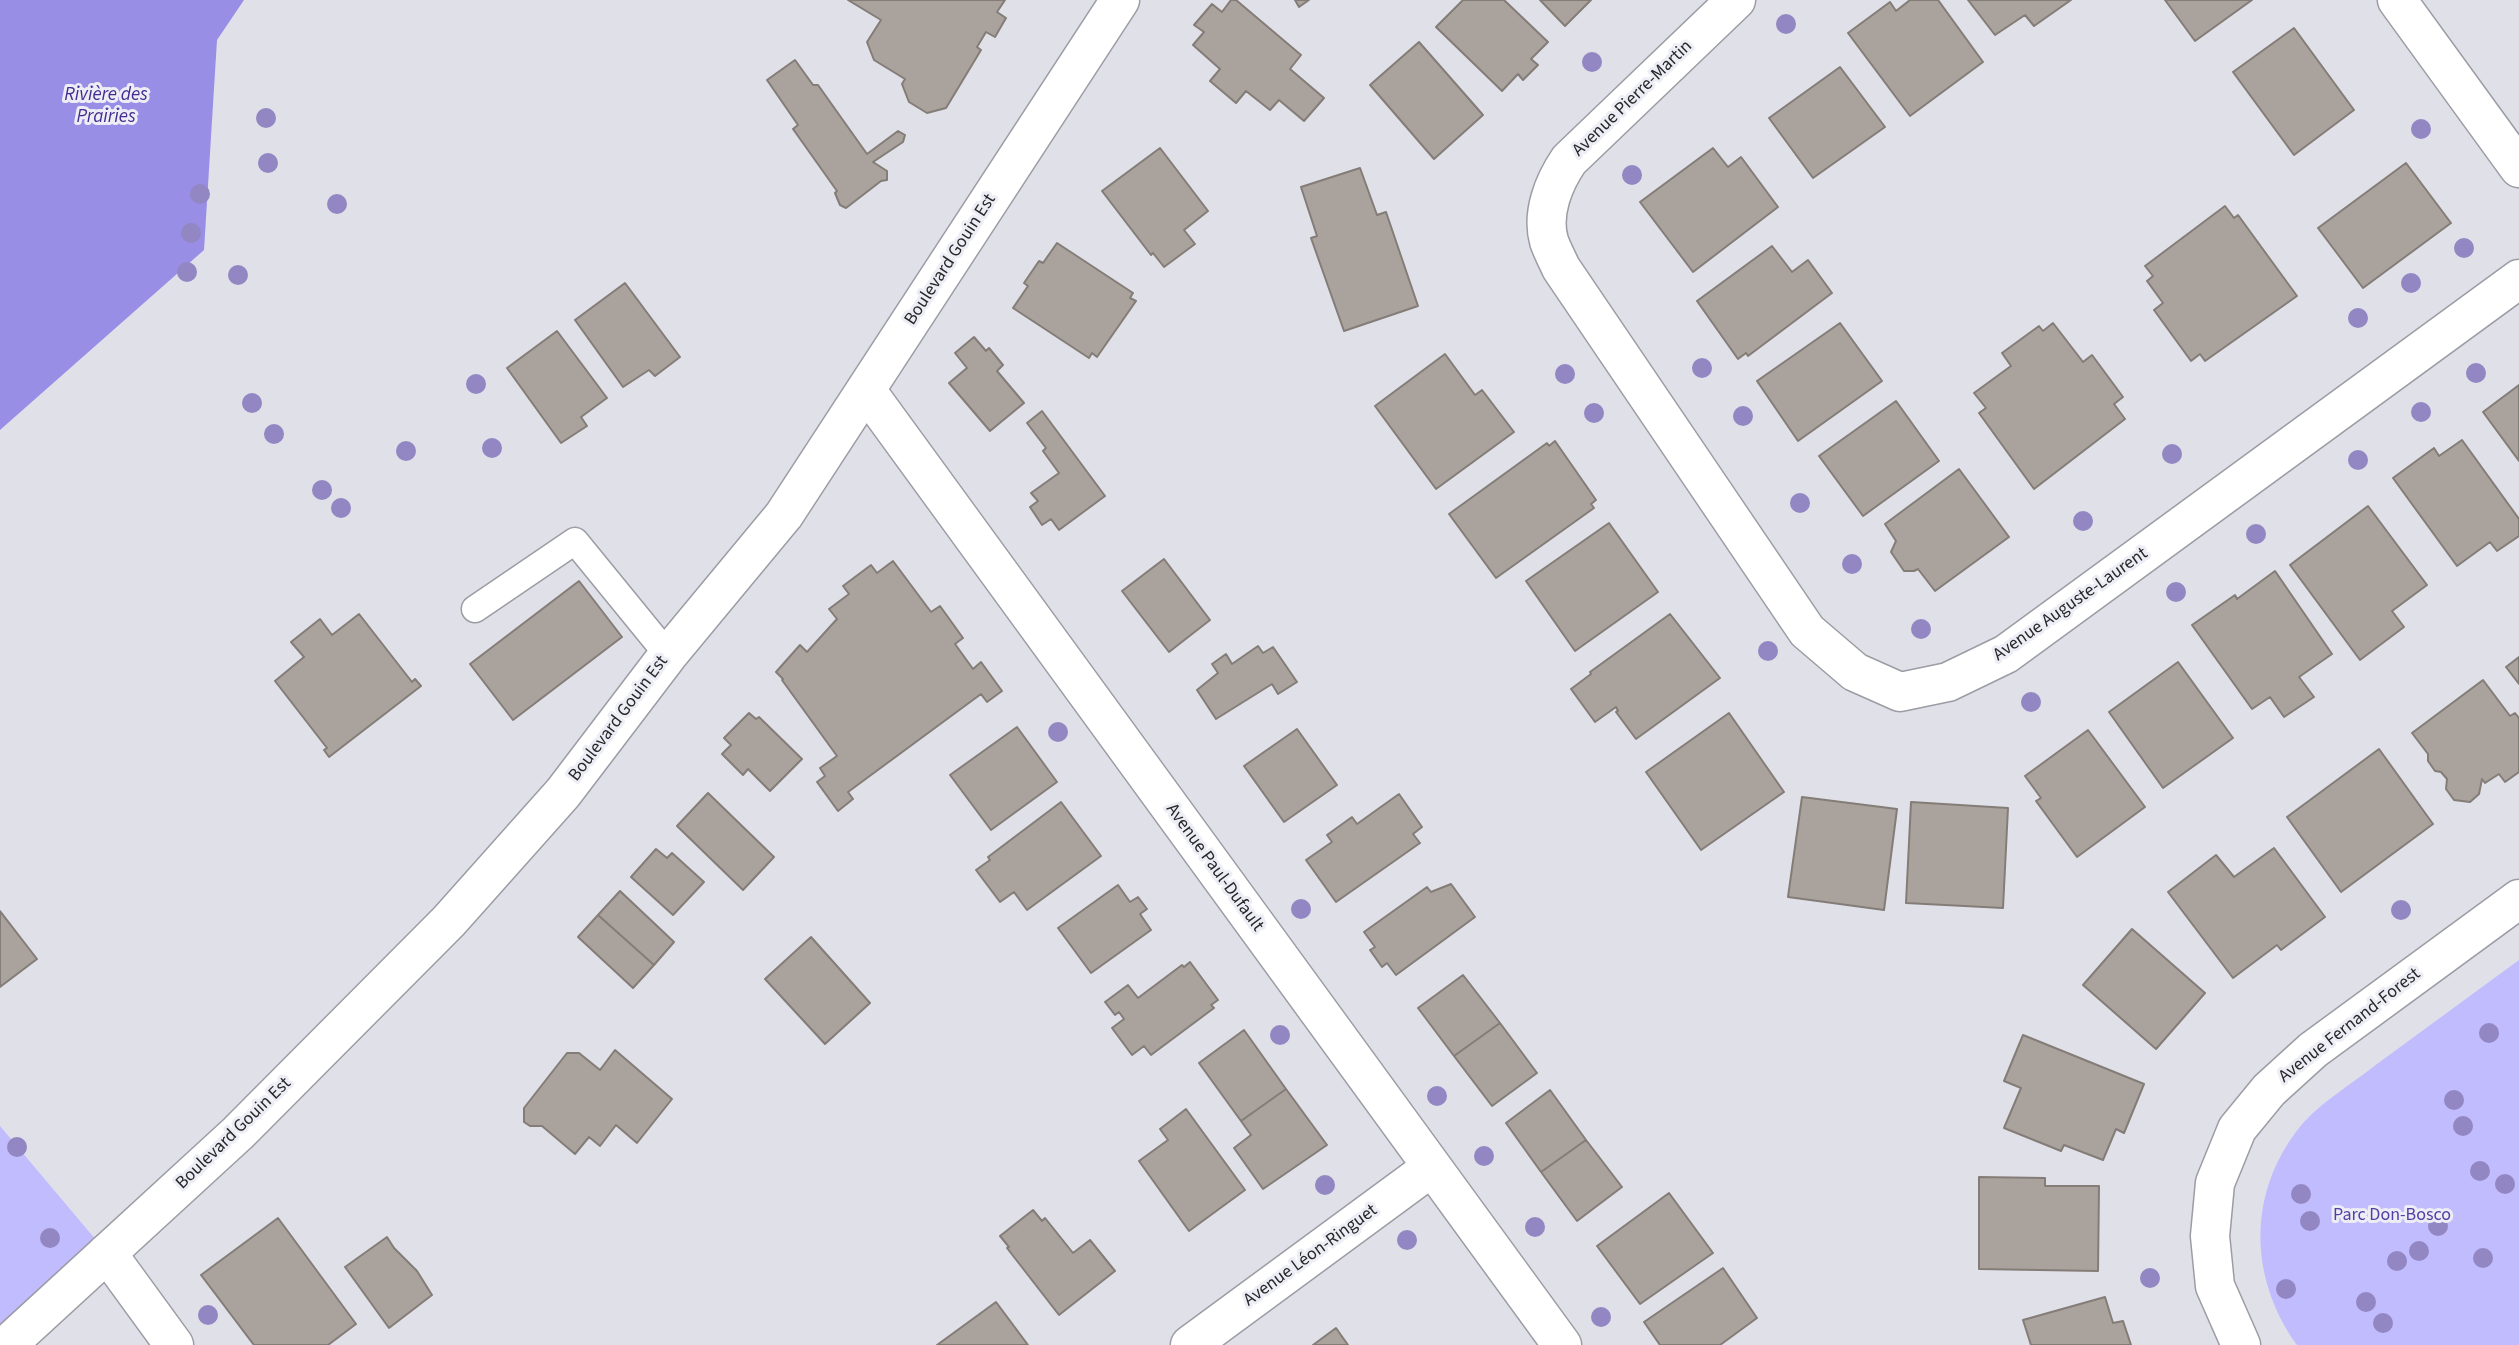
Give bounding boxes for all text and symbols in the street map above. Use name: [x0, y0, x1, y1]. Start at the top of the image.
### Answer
street label: Avenue Pierre-Martin: [1569, 36, 1697, 162]
water label: Rivière des Prairies: [64, 85, 148, 129]
street label: Boulevard Gouin Est: [901, 190, 1001, 330]
street label: Avenue Auguste-Laurent: [1990, 543, 2152, 667]
street label: Boulevard Gouin Est: [565, 652, 673, 786]
street label: Avenue Paul-Dufault: [1160, 800, 1268, 936]
street label: Avenue Fernand-Forest: [2275, 964, 2425, 1088]
street label: Boulevard Gouin Est: [172, 1074, 296, 1194]
street label: Avenue Léon-Ringuet: [1240, 1200, 1382, 1312]
park label: Parc Don-Bosco: [2333, 1205, 2451, 1227]

